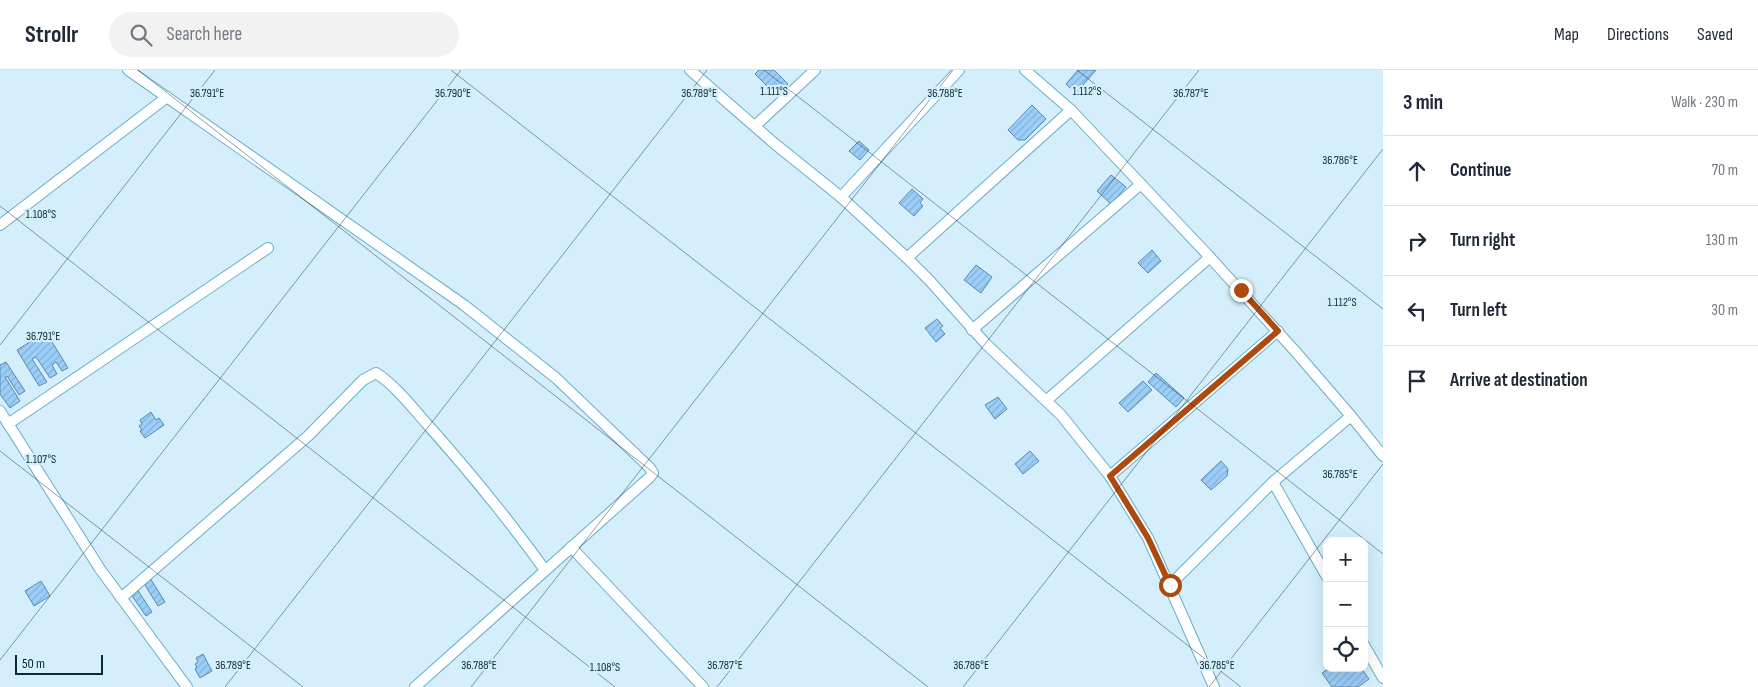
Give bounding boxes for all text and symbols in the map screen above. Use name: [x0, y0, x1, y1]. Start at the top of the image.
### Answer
search box: [109, 12, 459, 57]
text: Strollr: [25, 20, 79, 49]
icon: search: [127, 21, 155, 49]
text: Search here: [167, 23, 242, 46]
text: Map: [1554, 24, 1579, 45]
text: Directions: [1607, 24, 1669, 45]
text: Saved: [1697, 24, 1733, 45]
text: 1.111°S: [760, 84, 788, 99]
text: 1.112°S: [1072, 84, 1102, 99]
text: 36.791°E: [190, 86, 224, 101]
text: 36.790°E: [435, 86, 471, 101]
text: 36.789°E: [681, 86, 717, 101]
text: 36.788°E: [927, 86, 963, 101]
text: 36.787°E: [1173, 86, 1209, 101]
text: 3 min: [1403, 90, 1443, 115]
text: Walk · 230 m: [1671, 93, 1738, 112]
text: 36.786°E: [1322, 153, 1358, 168]
icon: ahead: [1403, 157, 1431, 185]
text: Continue: [1450, 159, 1511, 182]
text: 70 m: [1712, 161, 1738, 180]
text: 1.108°S: [26, 207, 56, 222]
icon: right: [1403, 227, 1431, 255]
text: Turn right: [1450, 229, 1515, 252]
text: 130 m: [1706, 231, 1738, 250]
route end: [1230, 279, 1253, 302]
text: 1.112°S: [1327, 295, 1357, 310]
icon: left: [1403, 297, 1431, 325]
text: Turn left: [1450, 299, 1507, 322]
text: 30 m: [1711, 301, 1738, 320]
text: 36.791°E: [26, 329, 60, 344]
icon: arrive: [1403, 367, 1431, 395]
text: Arrive at destination: [1450, 369, 1588, 392]
text: 1.107°S: [26, 452, 56, 467]
text: 36.785°E: [1322, 467, 1358, 482]
map controls: [1323, 537, 1368, 672]
button: +: [1323, 537, 1368, 582]
route start: [1159, 574, 1182, 597]
button: −: [1323, 582, 1368, 627]
button: locate: [1323, 627, 1368, 672]
scale bar: [15, 652, 102, 675]
text: 50 m: [22, 655, 45, 672]
text: 36.789°E: [215, 658, 251, 673]
text: 36.788°E: [461, 658, 497, 673]
text: 36.787°E: [707, 658, 743, 673]
text: 36.786°E: [953, 658, 989, 673]
text: 36.785°E: [1199, 658, 1235, 673]
text: 1.108°S: [590, 660, 620, 675]

